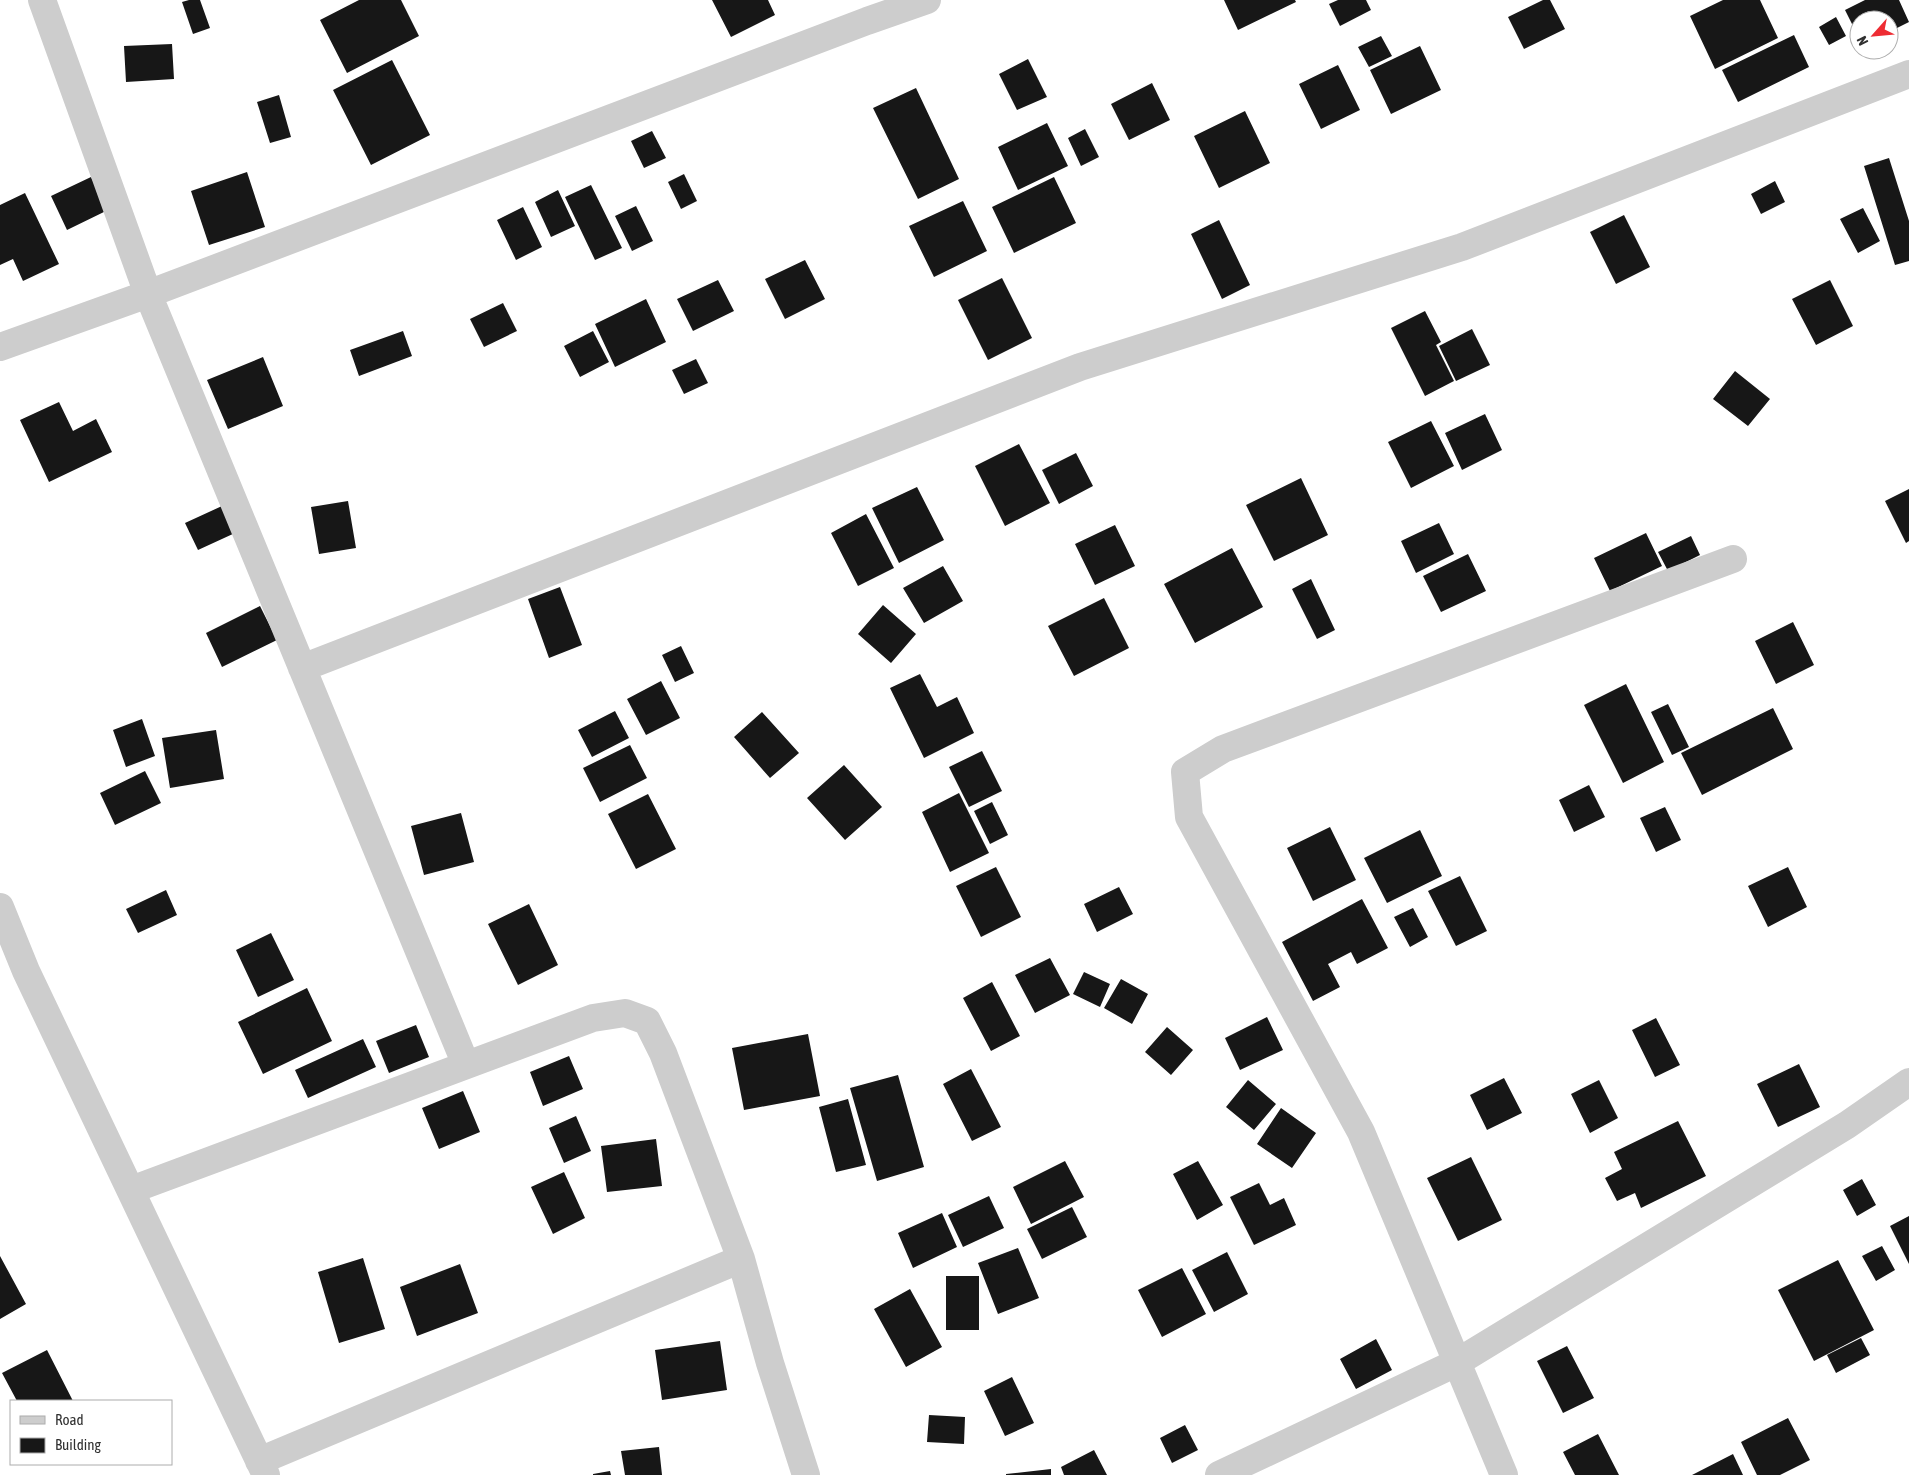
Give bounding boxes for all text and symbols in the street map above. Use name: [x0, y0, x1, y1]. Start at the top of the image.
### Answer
north arrow: [1849, 10, 1899, 60]
text: N: [1853, 34, 1871, 48]
legend: [10, 1400, 172, 1465]
text: Road: [55, 1411, 84, 1428]
text: Building: [55, 1436, 101, 1453]

